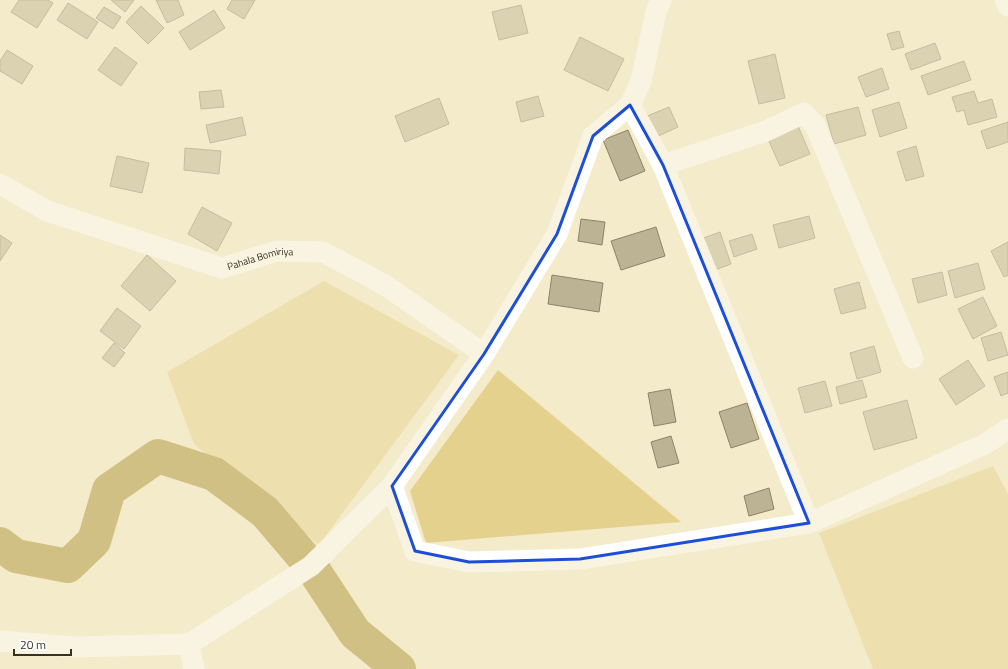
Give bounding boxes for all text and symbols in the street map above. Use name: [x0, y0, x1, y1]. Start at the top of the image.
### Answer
street label: Pahala Bomiriya: [225, 244, 293, 274]
scale bar: [14, 631, 71, 657]
text: 20 m: [20, 635, 46, 654]

